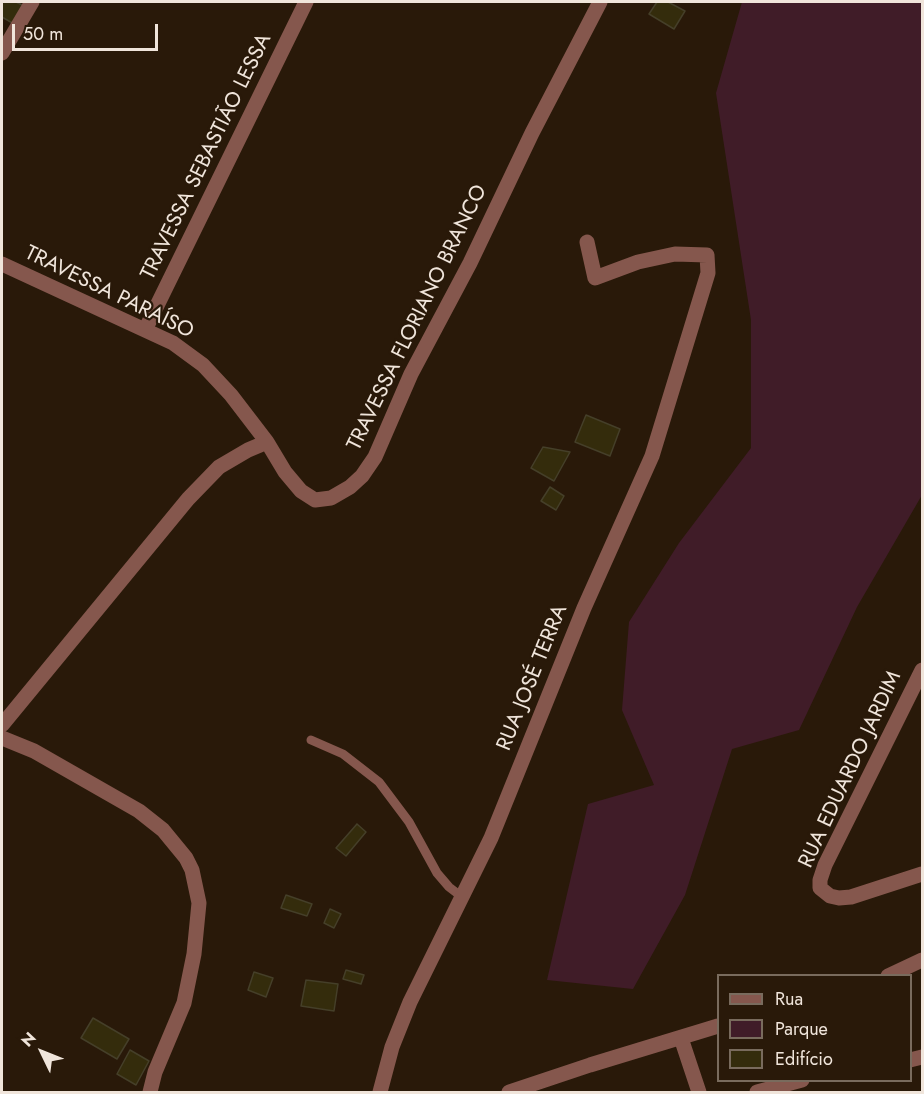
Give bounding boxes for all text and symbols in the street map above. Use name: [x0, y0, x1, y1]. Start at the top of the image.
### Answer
scale bar: [15, 12, 160, 50]
text: 50 m: [23, 21, 63, 47]
street label: TRAVESSA SEBASTIÃO LESSA: [136, 30, 278, 284]
street label: TRAVESSA FLORIANO BRANCO: [343, 181, 493, 455]
street label: TRAVESSA PARAÍSO: [21, 241, 197, 345]
street label: RUA JOSÉ TERRA: [492, 602, 574, 754]
street label: RUA EDUARDO JARDIM: [794, 668, 908, 872]
legend: [717, 974, 912, 1082]
text: Rua: [775, 986, 803, 1012]
text: Parque: [775, 1016, 828, 1042]
north arrow: [12, 1022, 72, 1082]
text: N: [16, 1027, 41, 1052]
text: Edifício: [775, 1046, 833, 1072]

